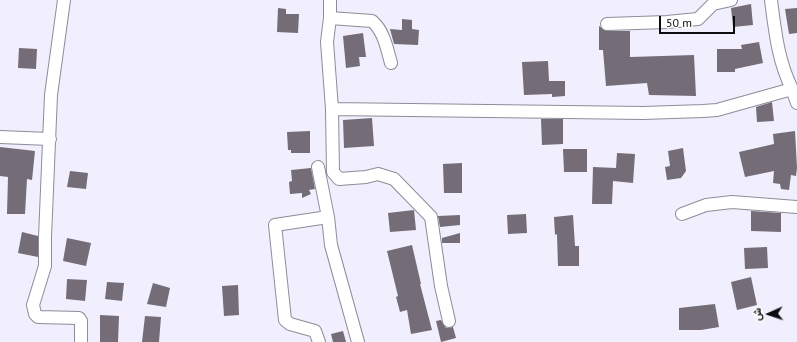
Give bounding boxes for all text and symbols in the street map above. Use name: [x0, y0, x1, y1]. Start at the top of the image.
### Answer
scale bar: [661, 8, 737, 34]
text: 50 m: [666, 15, 692, 30]
north arrow: [749, 294, 789, 334]
text: ش: [750, 308, 764, 322]

